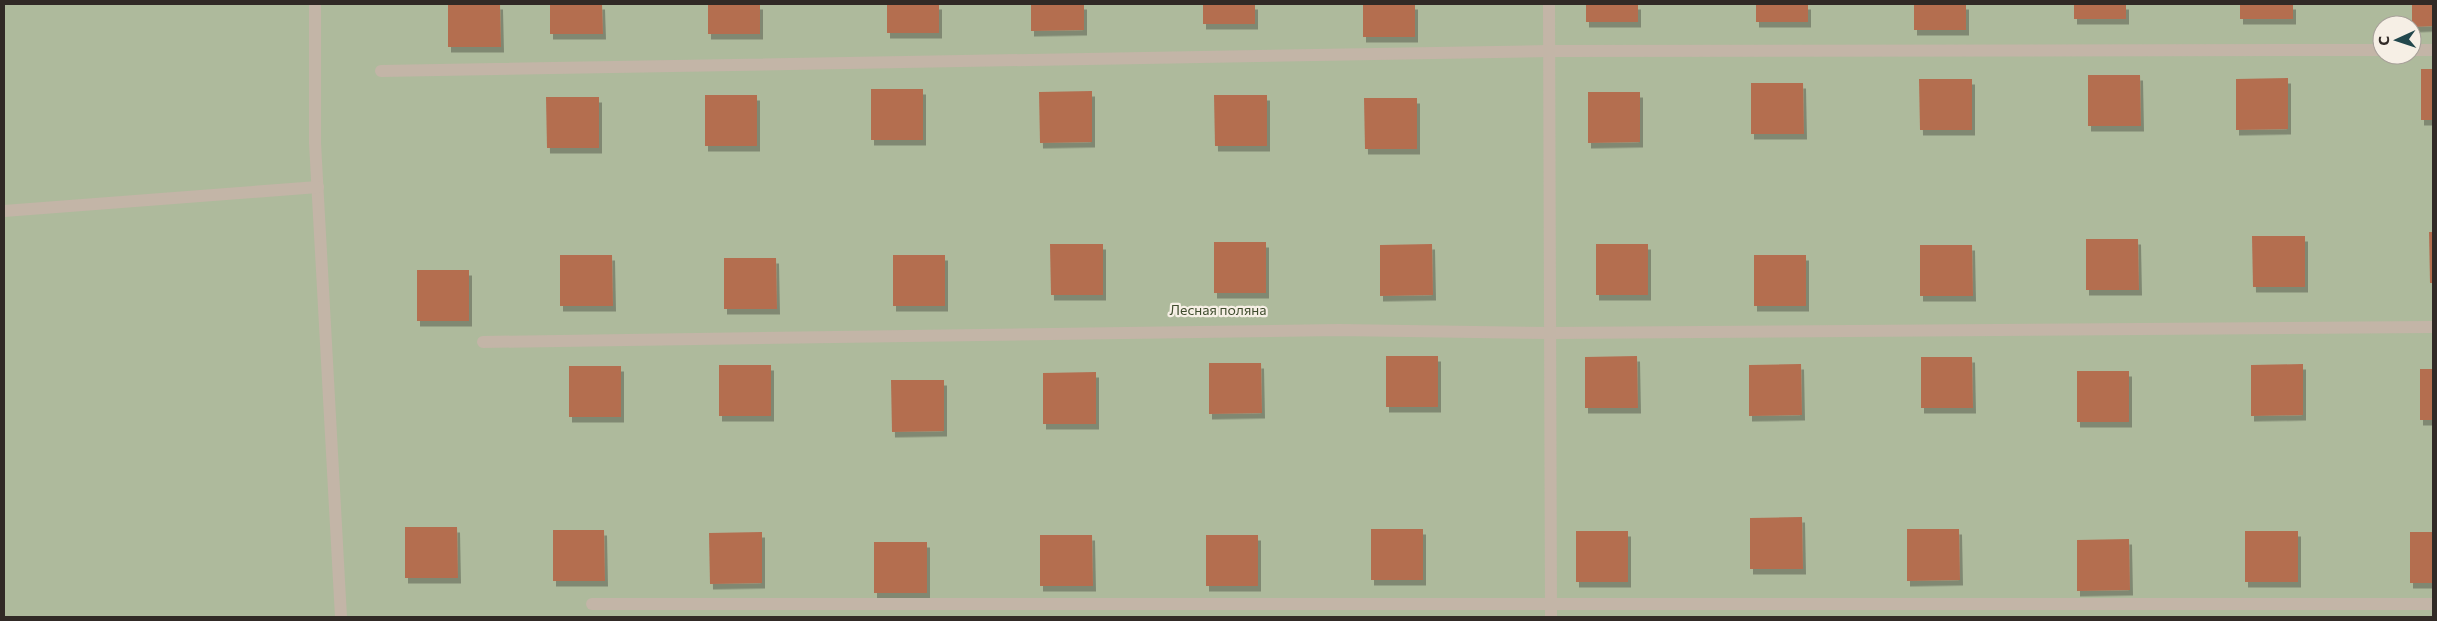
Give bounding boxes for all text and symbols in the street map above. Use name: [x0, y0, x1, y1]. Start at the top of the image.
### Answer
north arrow: [2372, 15, 2422, 65]
text: С: [2375, 35, 2392, 46]
park label: Лесная поляна: [1169, 301, 1267, 318]

